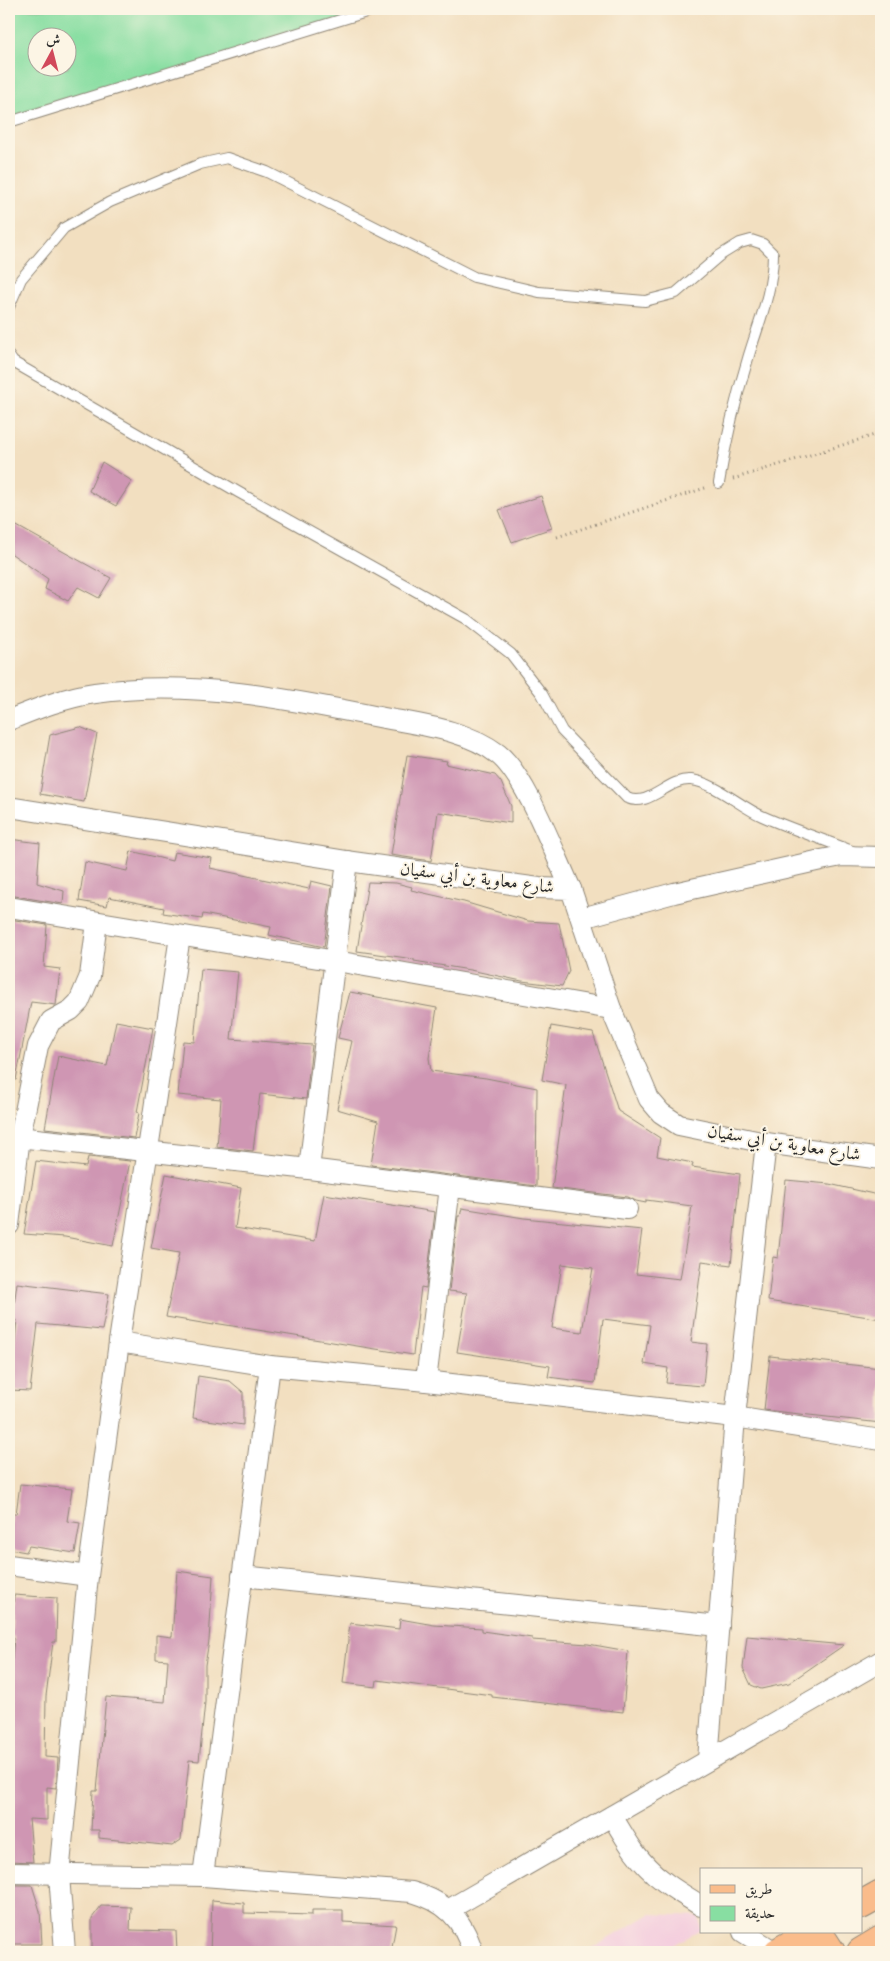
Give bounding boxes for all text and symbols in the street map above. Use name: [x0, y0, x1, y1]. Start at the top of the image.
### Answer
north arrow: [28, 28, 78, 78]
text: ش: [45, 29, 62, 50]
street label: شارع معاوية بن أبي سفيان: [398, 855, 555, 902]
street label: شارع معاوية بن أبي سفيان: [705, 1118, 862, 1169]
legend: [700, 1868, 862, 1934]
text: طريق: [745, 1879, 772, 1899]
text: حديقة: [745, 1903, 775, 1923]

